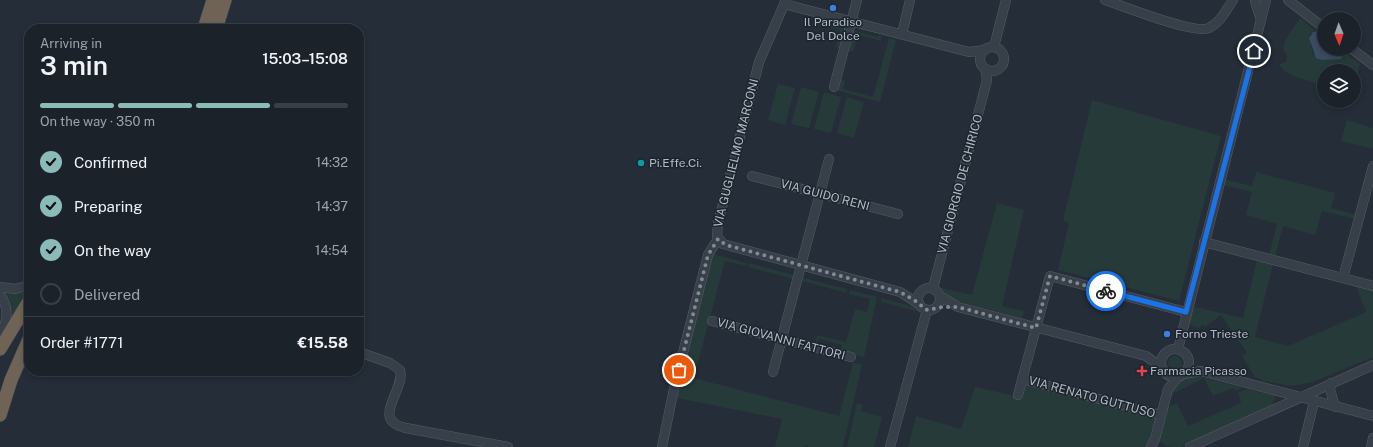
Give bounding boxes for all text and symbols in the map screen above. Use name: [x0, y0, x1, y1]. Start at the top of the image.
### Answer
marker: Il Paradiso Del Dolce: [828, 3, 838, 13]
north arrow: [1317, 12, 1361, 56]
map controls: [1317, 12, 1361, 108]
place label: Il Paradiso Del Dolce: [804, 15, 862, 43]
pin: [1237, 34, 1271, 68]
text: Arriving in: [40, 36, 102, 51]
icon: home: [1243, 40, 1265, 62]
text: 3 min: [40, 50, 108, 81]
text: 15:03–15:08: [262, 50, 348, 67]
button: layers: [1317, 64, 1361, 108]
street label: VIA GUGLIELMO MARCONI: [711, 77, 761, 229]
street label: VIA GIORGIO DE CHIRICO: [935, 112, 985, 255]
text: On the way · 350 m: [40, 114, 155, 129]
icon: check: [40, 151, 62, 173]
text: Confirmed: [74, 154, 147, 171]
text: 14:32: [316, 155, 348, 170]
place label: Pi.Effe.Ci.: [649, 156, 702, 170]
marker: Pi.Effe.Ci.: [636, 158, 646, 168]
street label: VIA GUIDO RENI: [779, 176, 871, 214]
icon: check: [40, 195, 62, 217]
text: Preparing: [74, 198, 143, 215]
text: 14:37: [316, 199, 348, 214]
icon: check: [40, 239, 62, 261]
text: On the way: [74, 242, 151, 259]
text: 14:54: [315, 243, 348, 258]
courier: [1086, 271, 1126, 311]
icon: bike: [1095, 280, 1117, 302]
text: Delivered: [74, 286, 140, 303]
street label: VIA GIOVANNI FATTORI: [715, 315, 847, 363]
place label: Forno Trieste: [1175, 327, 1249, 341]
marker: Forno Trieste: [1162, 329, 1172, 339]
text: Order #1771: [40, 334, 123, 351]
text: €15.58: [297, 334, 348, 351]
pin: [662, 353, 696, 387]
icon: bag: [668, 359, 690, 381]
place label: Farmacia Picasso: [1150, 364, 1247, 378]
marker: Farmacia Picasso: [1137, 366, 1147, 376]
street label: VIA RENATO GUTTUSO: [1027, 373, 1157, 421]

